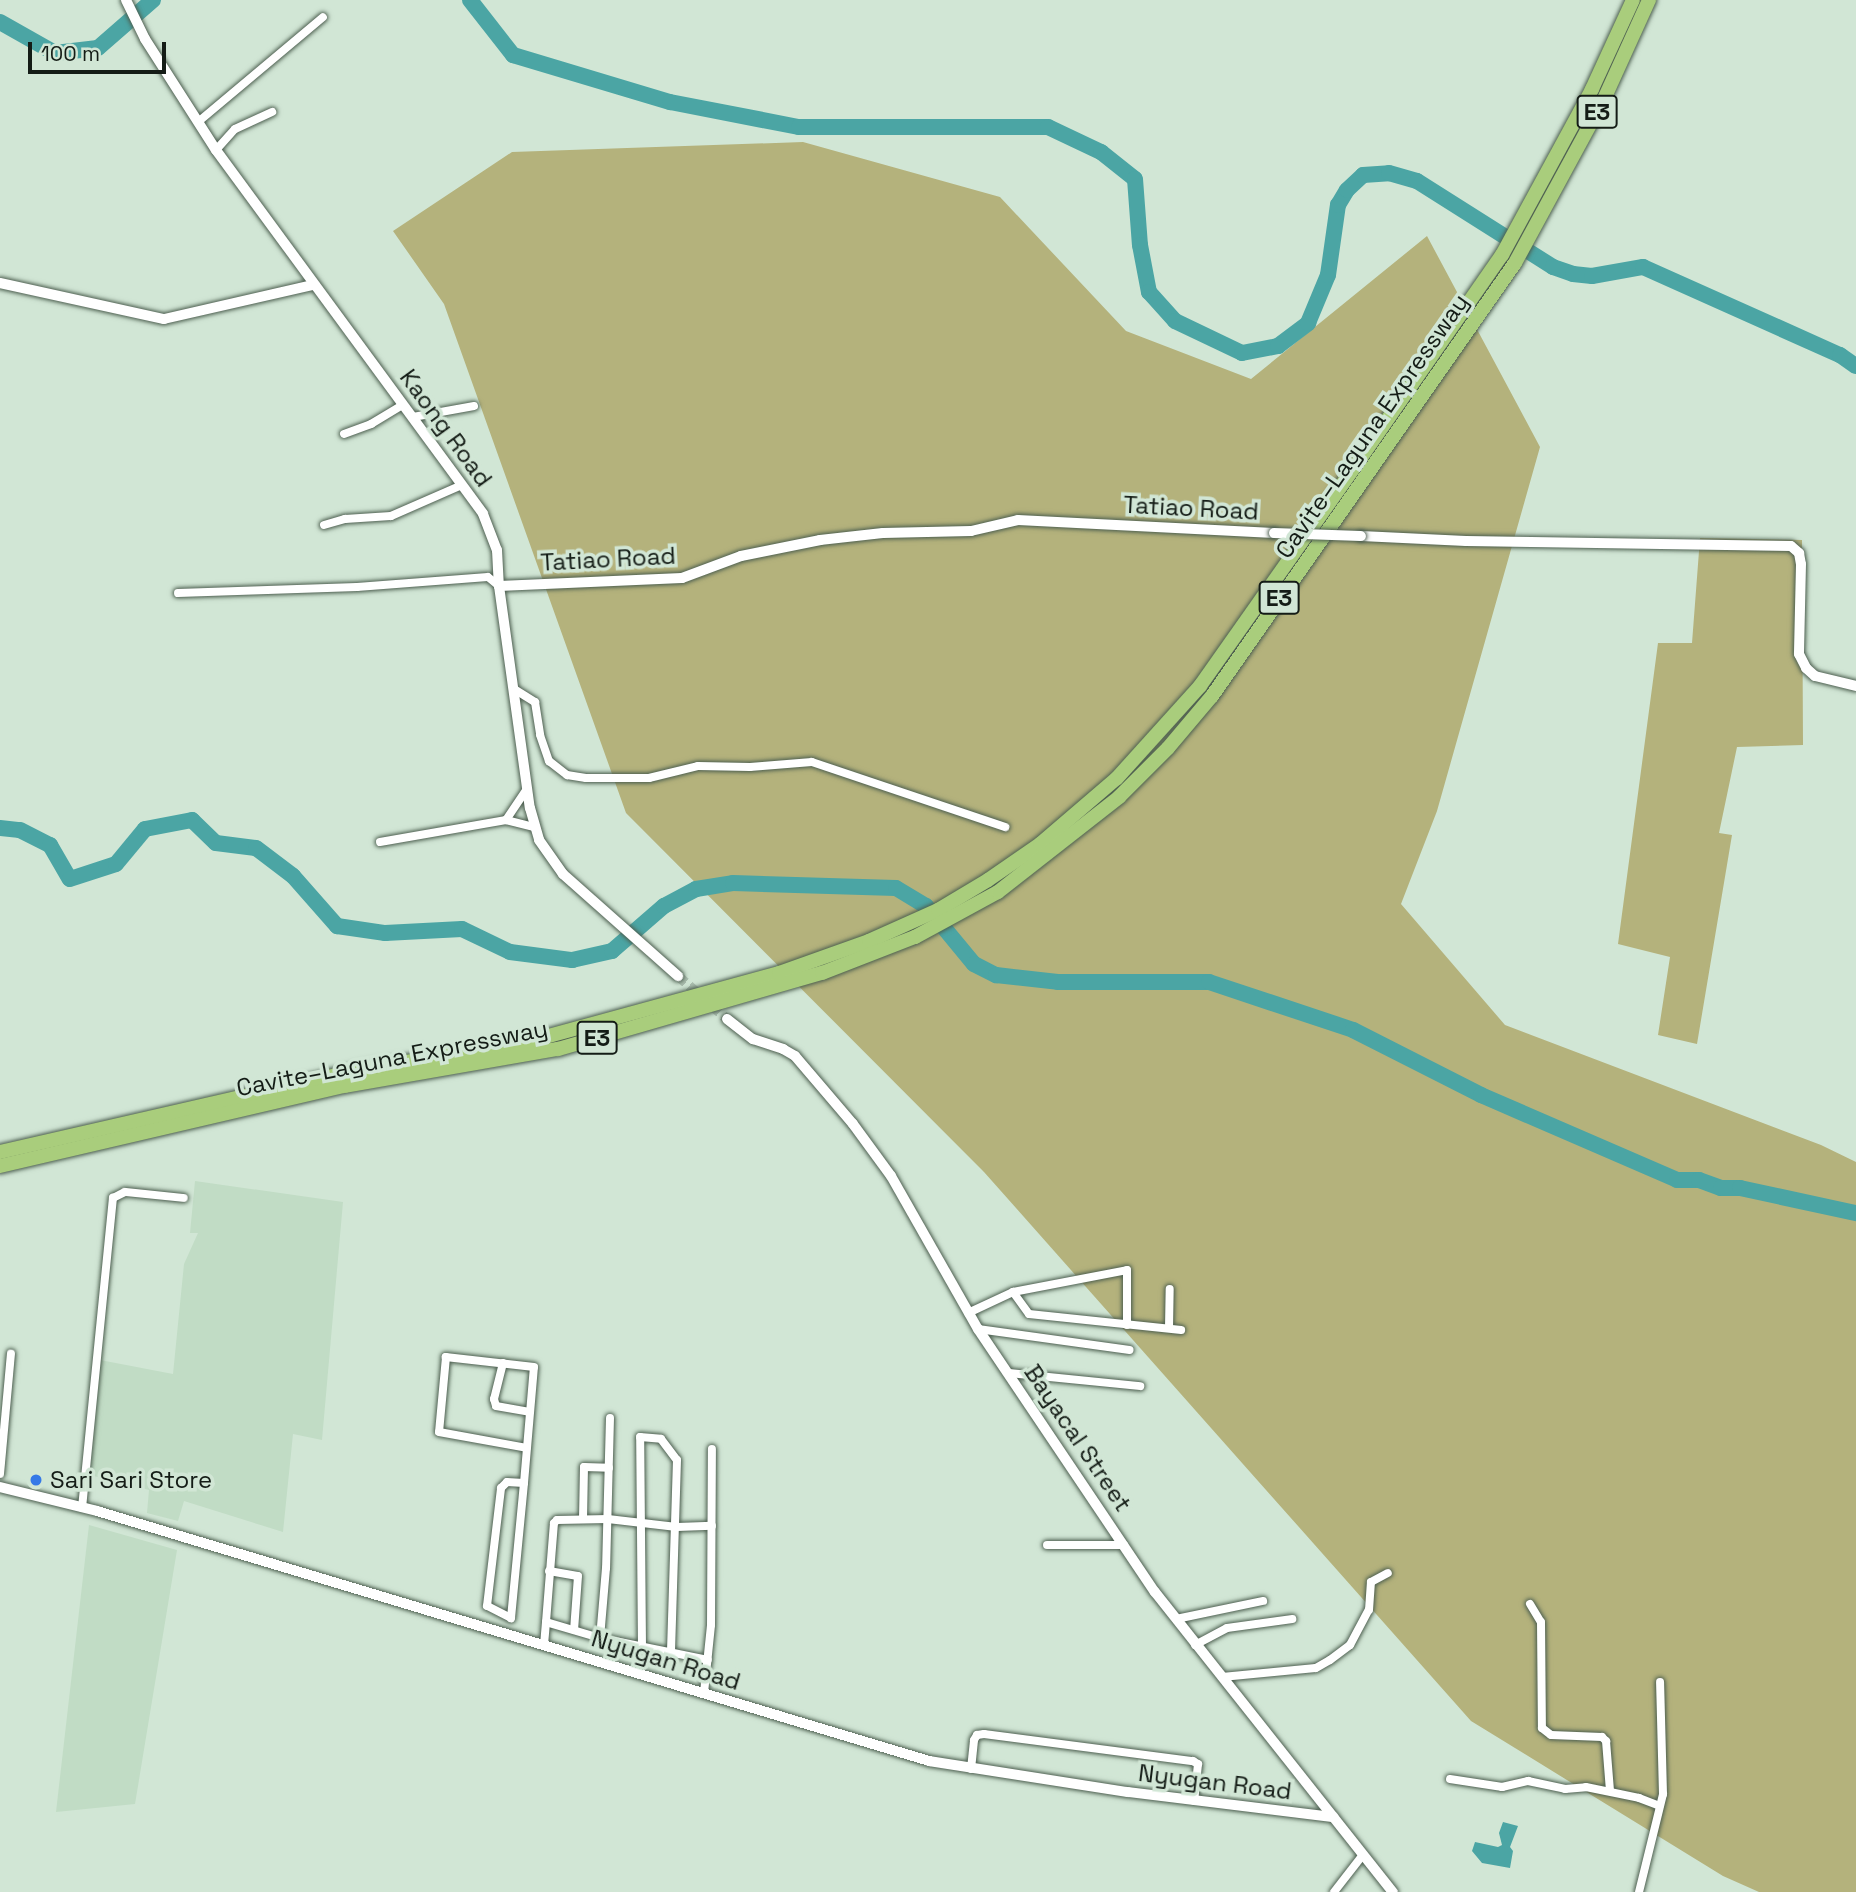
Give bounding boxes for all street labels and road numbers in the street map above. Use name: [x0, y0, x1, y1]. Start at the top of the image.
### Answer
road number: E3: [1576, 92, 1618, 132]
street label: Cavite–Laguna Expressway: [1269, 288, 1475, 564]
street label: Kaong Road: [394, 364, 498, 492]
street label: Tatiao Road: [1123, 490, 1259, 526]
street label: Tatiao Road: [540, 541, 676, 577]
road number: E3: [1258, 578, 1300, 618]
street label: Cavite–Laguna Expressway: [234, 1014, 550, 1102]
road number: E3: [576, 1018, 618, 1058]
street label: Bayacal Street: [1018, 1359, 1138, 1517]
street label: Nyugan Road: [588, 1624, 744, 1696]
street label: Nyugan Road: [1137, 1758, 1293, 1806]

